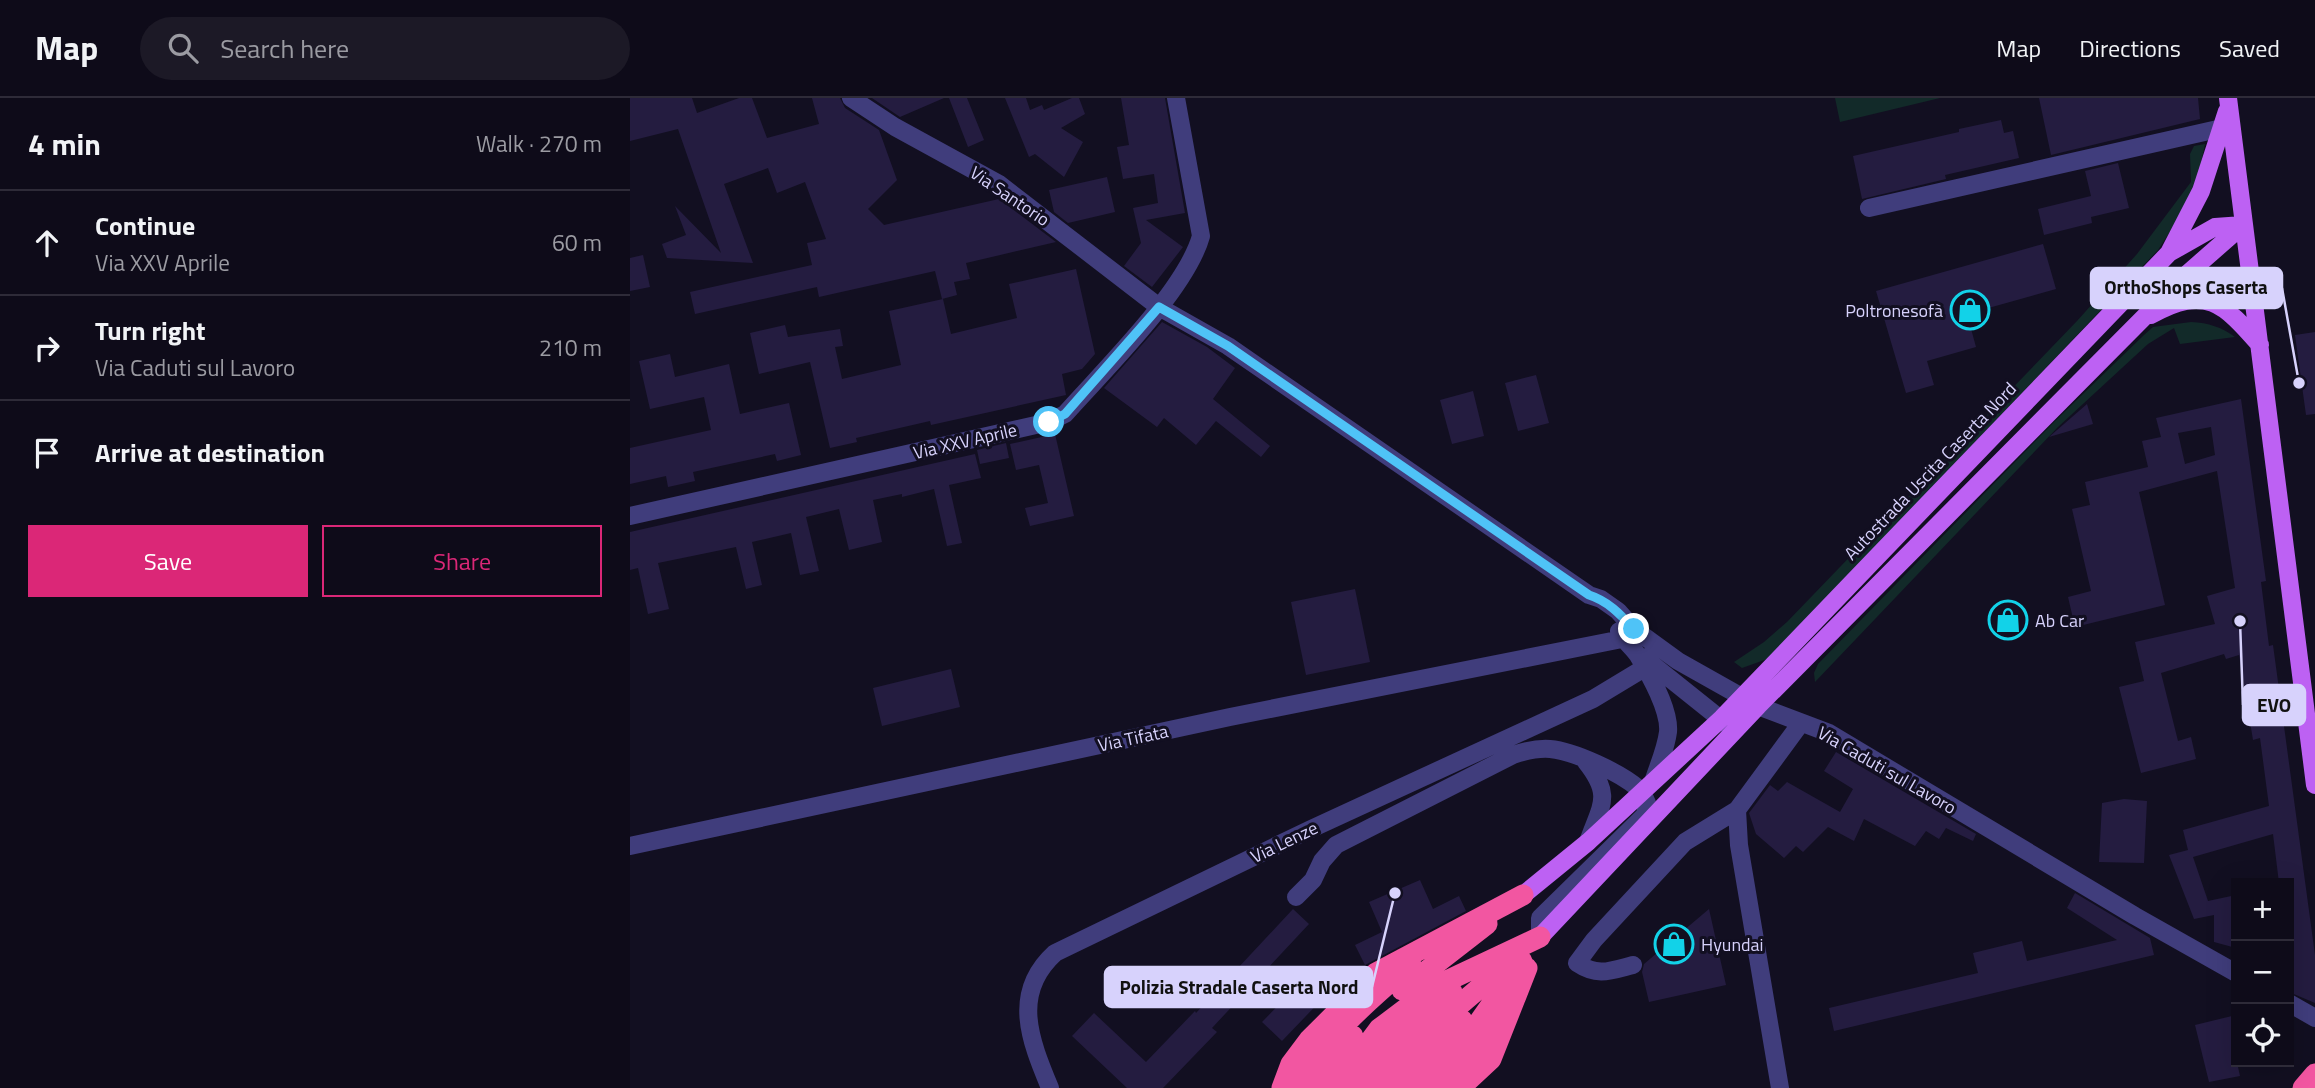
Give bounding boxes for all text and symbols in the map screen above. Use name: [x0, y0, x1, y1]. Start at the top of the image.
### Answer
search box: [140, 17, 630, 80]
text: Map: [35, 23, 98, 73]
icon: search: [164, 29, 202, 67]
text: Search here: [220, 29, 349, 68]
text: Map: [1996, 30, 2041, 66]
text: Directions: [2079, 30, 2181, 66]
text: Saved: [2219, 30, 2280, 66]
text: 4 min: [28, 121, 101, 167]
text: Walk · 270 m: [476, 126, 602, 161]
street label: Via Santorio: [965, 159, 1055, 233]
text: Continue: [95, 206, 195, 245]
icon: ahead: [28, 224, 66, 262]
text: 60 m: [552, 225, 602, 260]
text: Via XXV Aprile: [95, 245, 230, 280]
callout: OrthoShops Caserta: [2091, 268, 2282, 308]
text: OrthoShops Caserta: [2104, 272, 2268, 301]
shop icon: Poltronesofà: [1949, 289, 1991, 331]
place label: Poltronesofà: [1845, 297, 1943, 324]
text: Turn right: [95, 311, 206, 350]
icon: right: [28, 329, 66, 367]
text: 210 m: [539, 330, 602, 365]
text: Via Caduti sul Lavoro: [95, 350, 295, 385]
street label: Autostrada Uscita Caserta Nord: [1837, 376, 2023, 566]
route start: [1033, 406, 1064, 437]
street label: Via XXV Aprile: [911, 416, 1019, 466]
text: Arrive at destination: [95, 433, 325, 472]
icon: arrive: [28, 434, 66, 472]
button: Save: [28, 525, 308, 597]
button: Share: [322, 525, 602, 597]
shop icon: Ab Car: [1987, 599, 2029, 641]
place label: Ab Car: [2035, 607, 2084, 634]
route end: [1618, 613, 1649, 644]
callout: EVO: [2243, 685, 2305, 725]
text: EVO: [2257, 690, 2291, 719]
street label: Via Tifata: [1095, 717, 1171, 759]
street label: Via Caduti sul Lavoro: [1812, 719, 1962, 821]
street label: Via Lenze: [1246, 814, 1322, 870]
map controls: [2231, 878, 2294, 1067]
button: +: [2231, 878, 2294, 941]
shop icon: Hyundai: [1653, 923, 1695, 965]
place label: Hyundai: [1701, 931, 1764, 958]
button: −: [2231, 941, 2294, 1004]
callout: Polizia Stradale Caserta Nord: [1105, 967, 1372, 1007]
text: Polizia Stradale Caserta Nord: [1119, 972, 1359, 1001]
button: locate: [2231, 1004, 2294, 1067]

